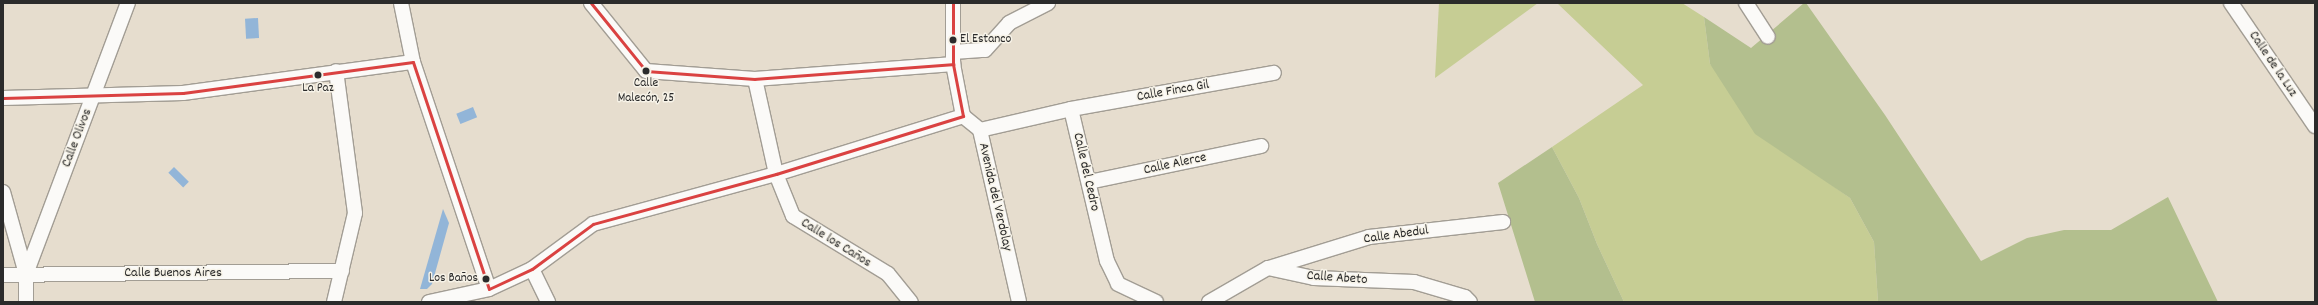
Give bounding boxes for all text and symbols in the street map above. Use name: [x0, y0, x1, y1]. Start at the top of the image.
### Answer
street label: Calle de la Luz: [2245, 28, 2301, 100]
place label: El Estanco: [960, 32, 1011, 48]
marker: El Estanco: [948, 35, 958, 45]
marker: Calle Malecón, 25: [641, 66, 651, 76]
marker: La Paz: [313, 70, 323, 80]
street label: Calle Finca Gil: [1136, 76, 1210, 106]
place label: Calle Malecón, 25: [618, 77, 674, 108]
place label: La Paz: [302, 81, 334, 97]
street label: Calle Olivos: [58, 106, 96, 170]
street label: Calle del Cedro: [1069, 131, 1103, 213]
street label: Avenida del Verdolay: [974, 141, 1016, 253]
street label: Calle Alerce: [1142, 149, 1208, 179]
street label: Calle los Caños: [798, 215, 874, 271]
street label: Calle Abedul: [1362, 222, 1430, 248]
street label: Calle Buenos Aires: [124, 265, 222, 281]
street label: Calle Abeto: [1306, 268, 1368, 288]
place label: Los Baños: [429, 271, 478, 287]
marker: Los Baños: [481, 274, 491, 284]

